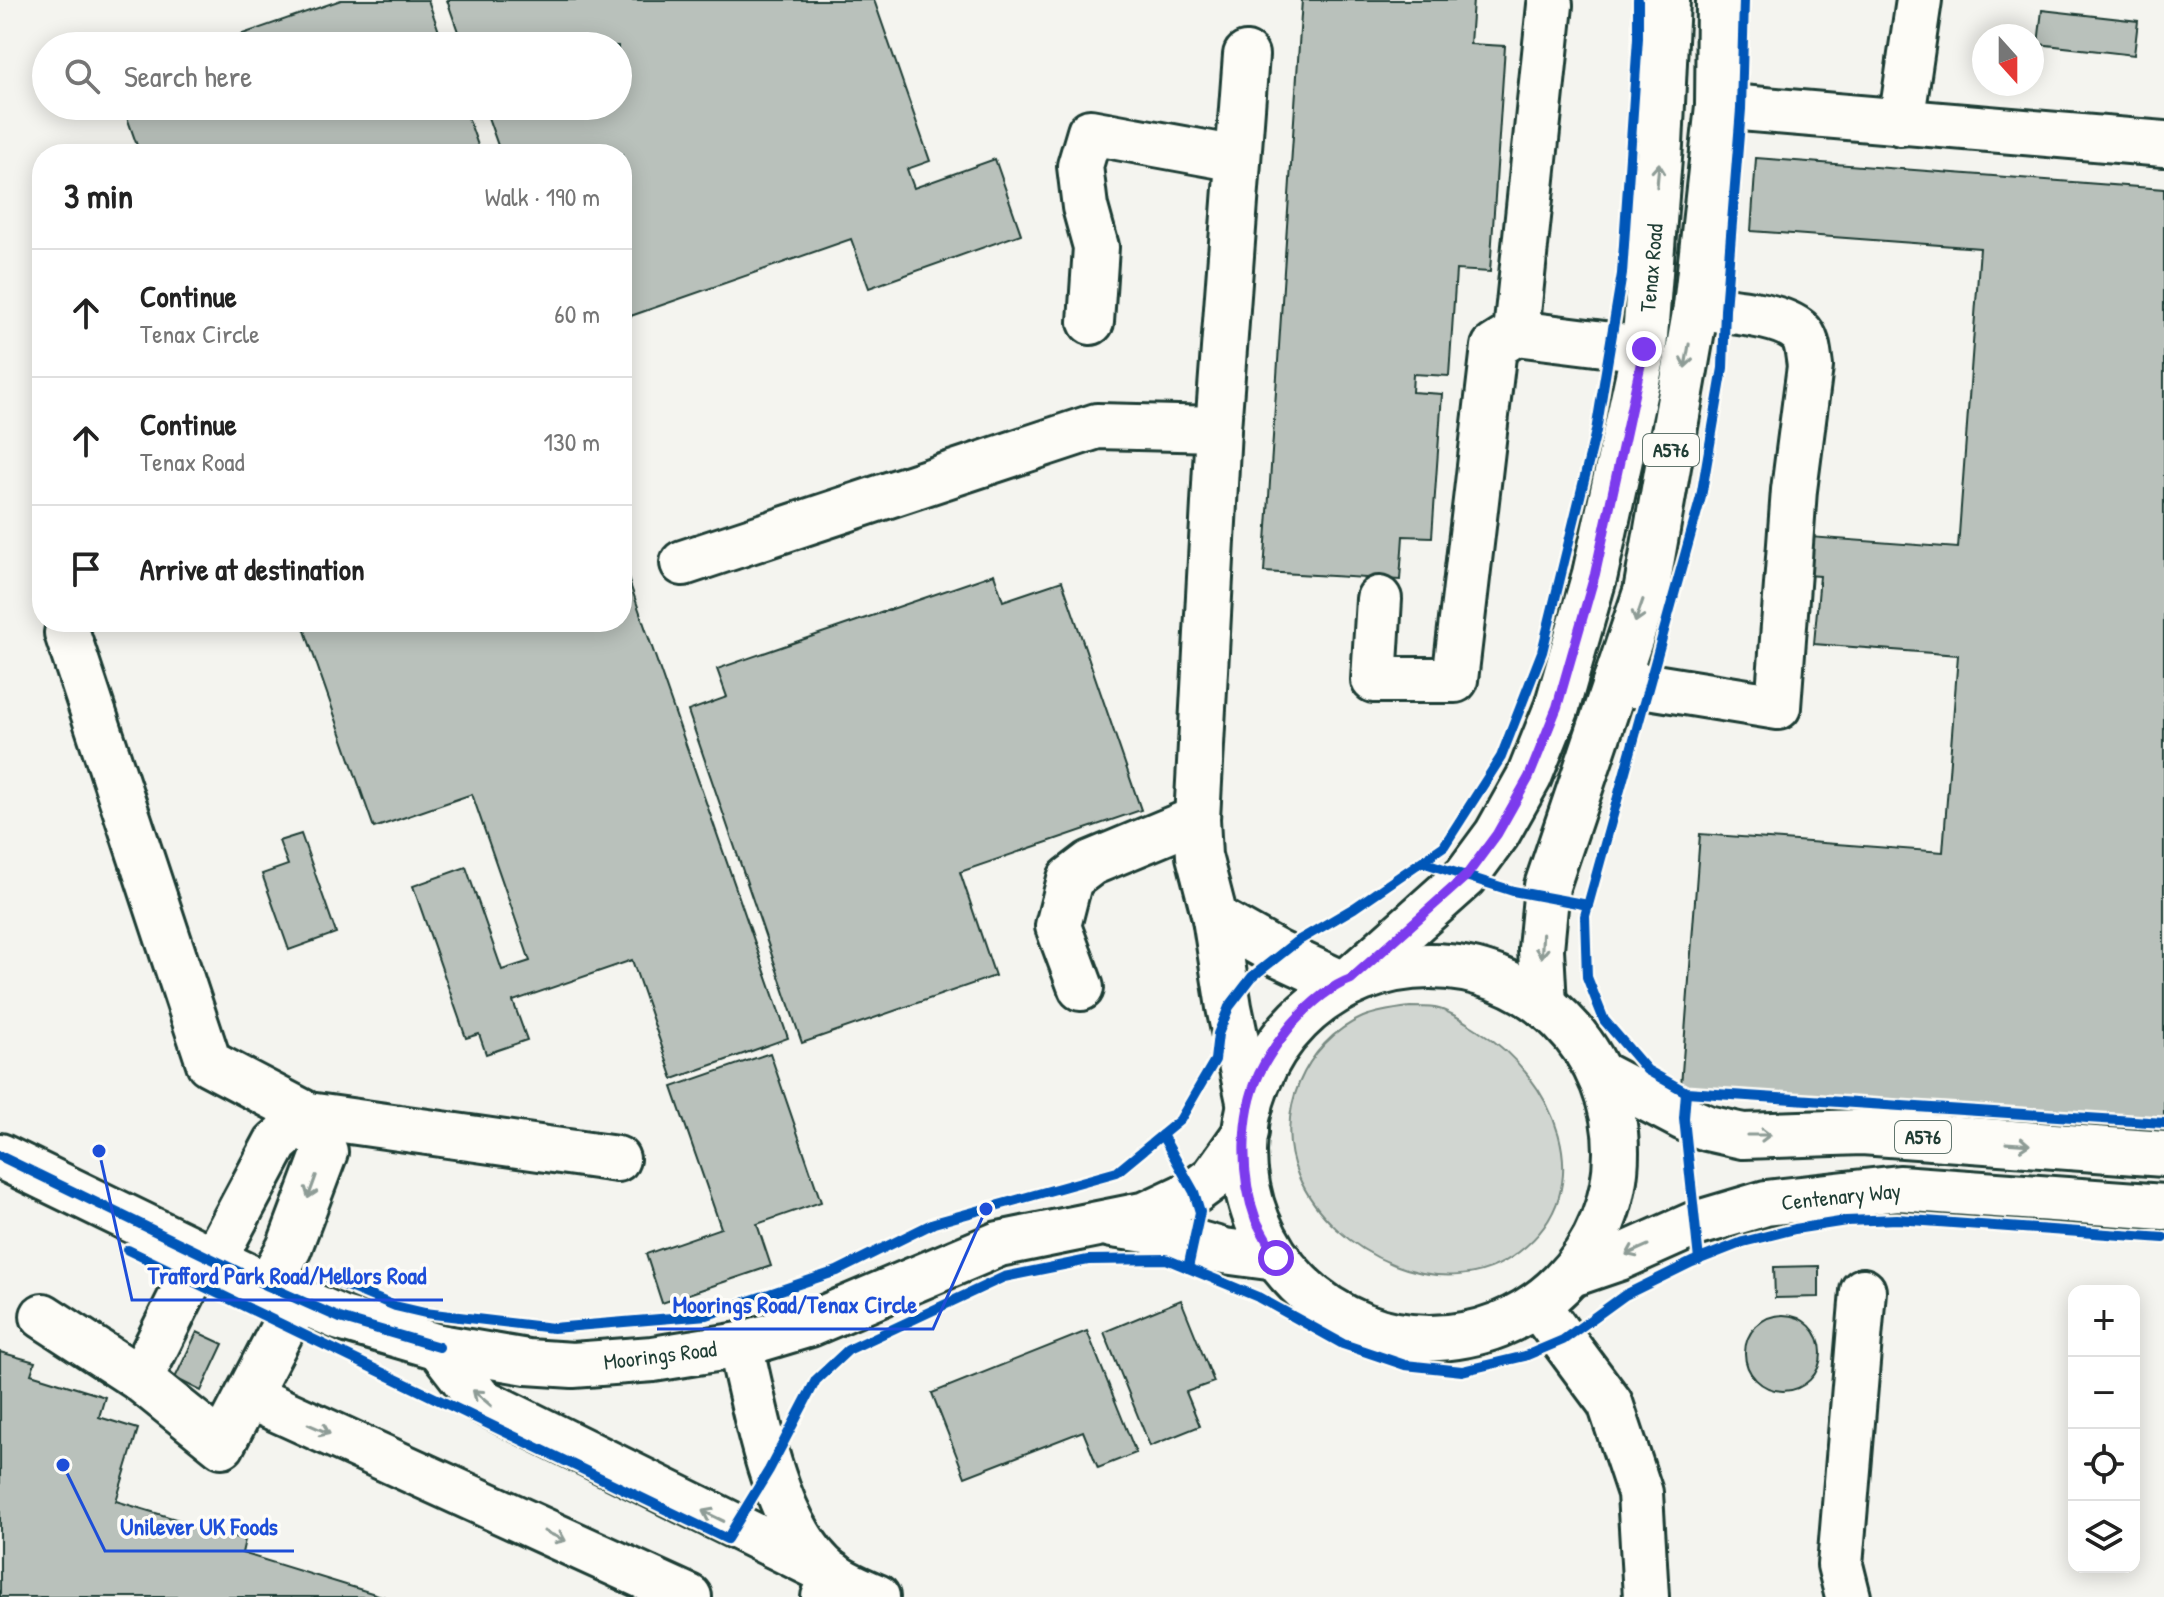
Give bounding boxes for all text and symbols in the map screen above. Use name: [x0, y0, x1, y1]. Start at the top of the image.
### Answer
north arrow: [1972, 24, 2044, 96]
search box: [32, 32, 632, 120]
icon: search: [60, 54, 104, 98]
text: Search here: [124, 56, 252, 96]
one-way arrow: [1651, 162, 1666, 189]
text: 3 min: [64, 173, 133, 219]
text: Walk · 190 m: [485, 179, 600, 214]
street label: Tenax Road: [1632, 222, 1670, 313]
text: Continue: [140, 276, 237, 316]
icon: ahead: [64, 291, 108, 335]
text: 60 m: [554, 296, 600, 331]
text: Tenax Circle: [140, 316, 260, 351]
route end: [1626, 331, 1662, 367]
one-way arrow: [1679, 343, 1694, 368]
text: Continue: [140, 404, 237, 444]
icon: ahead: [64, 419, 108, 463]
text: 130 m: [544, 424, 600, 459]
road number: A576: [1643, 434, 1699, 466]
text: Tenax Road: [140, 444, 245, 479]
icon: arrive: [64, 547, 108, 591]
text: Arrive at destination: [140, 549, 365, 589]
one-way arrow: [1631, 599, 1646, 624]
one-way arrow: [1535, 932, 1550, 959]
road number: A576: [1895, 1121, 1951, 1153]
one-way arrow: [1745, 1128, 1772, 1143]
one-way arrow: [2004, 1137, 2031, 1152]
one-way arrow: [303, 1174, 318, 1199]
street label: Centenary Way: [1780, 1175, 1902, 1217]
route start: [1258, 1240, 1294, 1276]
one-way arrow: [1625, 1243, 1650, 1258]
callout: Trafford Park Road/Mellors Road: [132, 1252, 443, 1300]
text: Trafford Park Road/Mellors Road: [147, 1259, 427, 1291]
callout: Moorings Road/Tenax Circle: [657, 1281, 933, 1329]
map controls: [2068, 1285, 2140, 1573]
button: +: [2068, 1285, 2140, 1357]
text: Moorings Road/Tenax Circle: [673, 1288, 918, 1321]
street label: Moorings Road: [602, 1333, 719, 1377]
button: −: [2068, 1357, 2140, 1429]
one-way arrow: [473, 1389, 493, 1407]
one-way arrow: [306, 1422, 330, 1437]
button: locate: [2068, 1429, 2140, 1501]
button: layers: [2068, 1501, 2140, 1573]
callout: Unilever UK Foods: [105, 1503, 294, 1551]
one-way arrow: [702, 1508, 726, 1523]
text: Unilever UK Foods: [120, 1510, 278, 1542]
one-way arrow: [543, 1529, 567, 1544]

